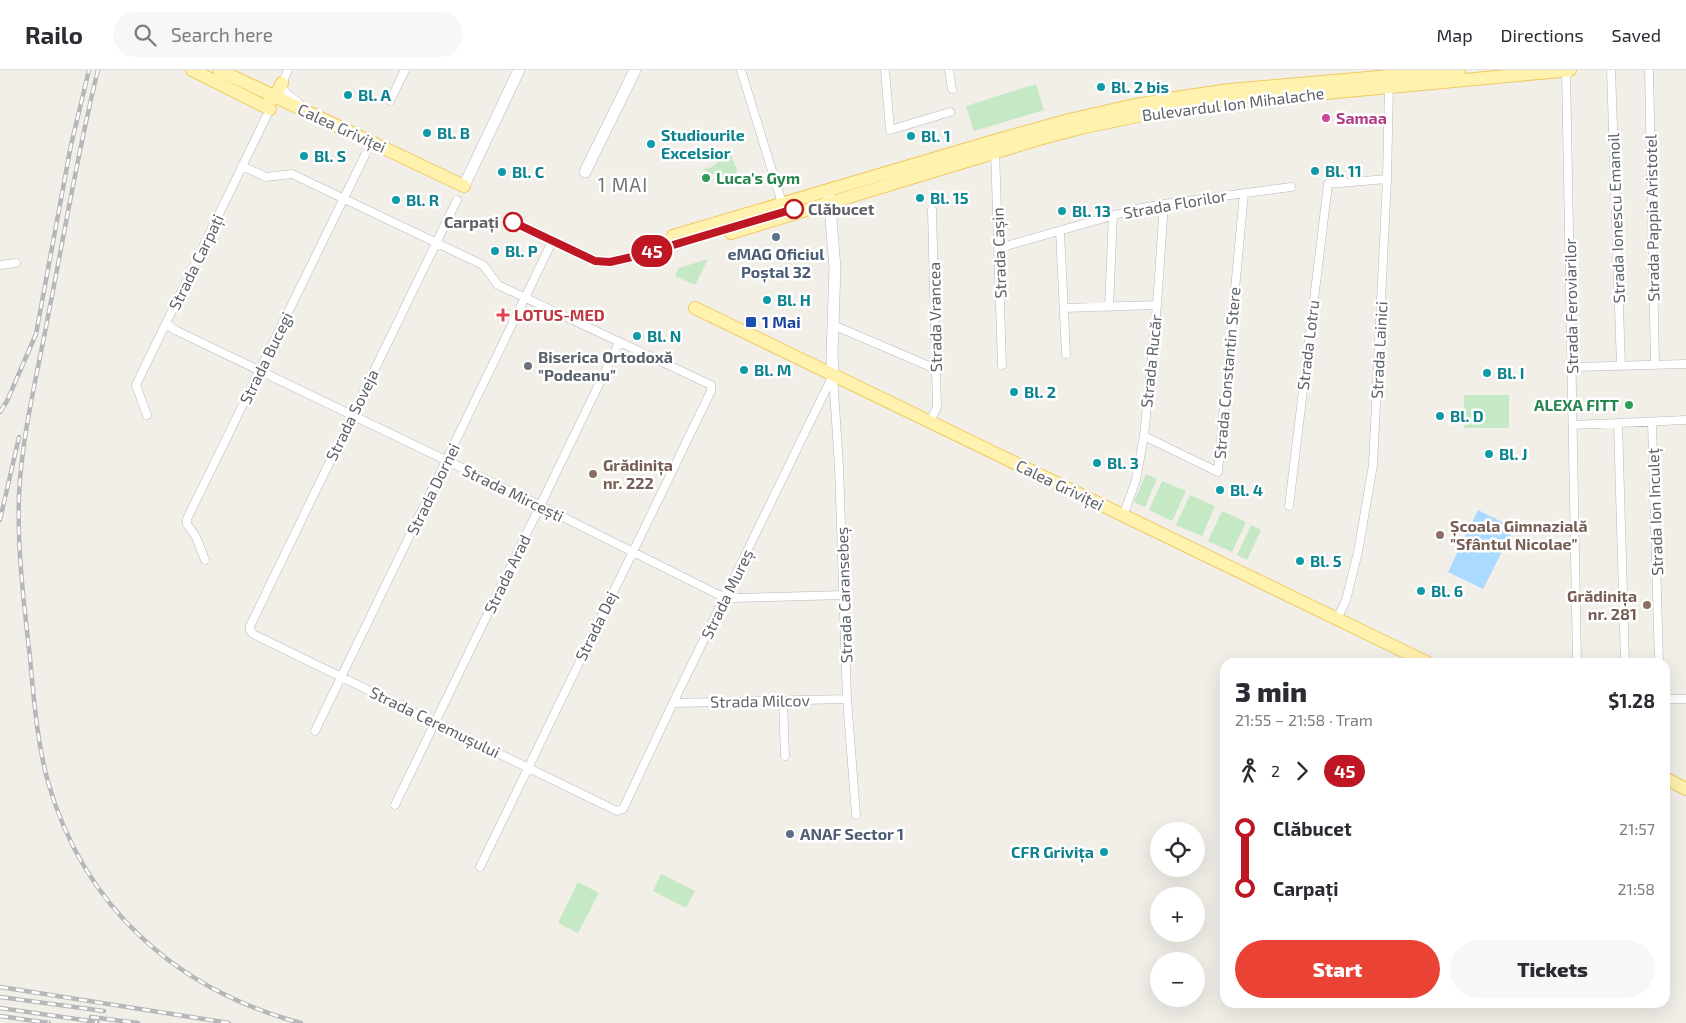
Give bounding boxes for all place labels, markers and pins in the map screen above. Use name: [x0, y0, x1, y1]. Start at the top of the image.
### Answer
place label: Bl. 2 bis: [1111, 77, 1169, 96]
marker: Bl. 2 bis: [1095, 81, 1107, 93]
place label: Bl. A: [358, 85, 391, 104]
marker: Bl. A: [342, 89, 354, 101]
place label: Samaa: [1336, 108, 1387, 127]
marker: Samaa: [1320, 112, 1332, 124]
place label: Bl. B: [437, 123, 470, 142]
place label: Studiourile Excelsior: [661, 125, 745, 162]
place label: Bl. 1: [921, 126, 951, 145]
marker: Bl. B: [421, 127, 433, 139]
marker: Bl. 1: [905, 130, 917, 142]
marker: Studiourile Excelsior: [645, 138, 657, 150]
place label: Bl. S: [314, 146, 346, 165]
marker: Bl. S: [298, 150, 310, 162]
place label: Bl. 11: [1325, 161, 1362, 180]
place label: Bl. C: [512, 162, 544, 181]
marker: Bl. 11: [1309, 165, 1321, 177]
marker: Bl. C: [496, 166, 508, 178]
place label: Luca's Gym: [716, 168, 800, 188]
marker: Luca's Gym: [700, 172, 712, 184]
place label: Bl. 15: [930, 188, 969, 207]
place label: Bl. R: [406, 190, 439, 209]
marker: Bl. 15: [914, 192, 926, 204]
marker: Bl. R: [390, 194, 402, 206]
marker: Clăbucet: [784, 199, 804, 219]
place label: Clăbucet: [808, 199, 875, 218]
place label: Bl. 13: [1072, 201, 1111, 220]
marker: Bl. 13: [1056, 205, 1068, 217]
place label: Carpați: [444, 212, 499, 233]
marker: Carpați: [503, 212, 523, 232]
marker: eMAG Oficiul Poștal 32: [770, 231, 782, 243]
place label: Bl. P: [505, 241, 538, 260]
place label: eMAG Oficiul Poștal 32: [728, 244, 825, 283]
marker: Bl. P: [489, 245, 501, 257]
place label: Bl. H: [777, 290, 811, 309]
marker: Bl. H: [761, 294, 773, 306]
place label: LOTUS-MED: [514, 305, 605, 324]
marker: LOTUS-MED: [496, 308, 510, 322]
place label: 1 Mai: [762, 312, 801, 331]
marker: 1 Mai: [744, 315, 758, 329]
place label: Bl. N: [647, 326, 681, 345]
marker: Bl. N: [631, 330, 643, 342]
place label: Biserica Ortodoxă "Podeanu": [538, 347, 673, 384]
marker: Biserica Ortodoxă "Podeanu": [522, 360, 534, 372]
place label: Bl. M: [754, 360, 792, 379]
place label: Bl. I: [1497, 363, 1525, 382]
marker: Bl. M: [738, 364, 750, 376]
marker: Bl. I: [1481, 367, 1493, 379]
place label: Bl. 2: [1024, 382, 1056, 401]
marker: Bl. 2: [1008, 386, 1020, 398]
place label: ALEXA FITT: [1534, 395, 1619, 414]
marker: ALEXA FITT: [1623, 399, 1635, 411]
place label: Bl. D: [1450, 406, 1484, 425]
marker: Bl. D: [1434, 410, 1446, 422]
place label: Bl. J: [1499, 444, 1528, 463]
marker: Bl. J: [1483, 448, 1495, 460]
place label: Bl. 3: [1107, 453, 1139, 472]
place label: Grădinița nr. 222: [603, 455, 673, 492]
marker: Bl. 3: [1091, 457, 1103, 469]
marker: Grădinița nr. 222: [587, 468, 599, 480]
place label: Bl. 4: [1230, 480, 1263, 499]
marker: Bl. 4: [1214, 484, 1226, 496]
place label: Școala Gimnazială "Sfântul Nicolae": [1450, 516, 1588, 553]
marker: Școala Gimnazială "Sfântul Nicolae": [1434, 529, 1446, 541]
place label: Bl. 5: [1310, 551, 1342, 570]
marker: Bl. 5: [1294, 555, 1306, 567]
place label: Bl. 6: [1431, 581, 1463, 600]
marker: Bl. 6: [1415, 585, 1427, 597]
place label: Grădinița nr. 281: [1567, 586, 1637, 623]
marker: Grădinița nr. 281: [1641, 599, 1653, 611]
place label: ANAF Sector 1: [800, 824, 904, 843]
marker: ANAF Sector 1: [784, 828, 796, 840]
place label: CFR Grivița: [1011, 842, 1094, 863]
marker: CFR Grivița: [1098, 846, 1110, 858]

